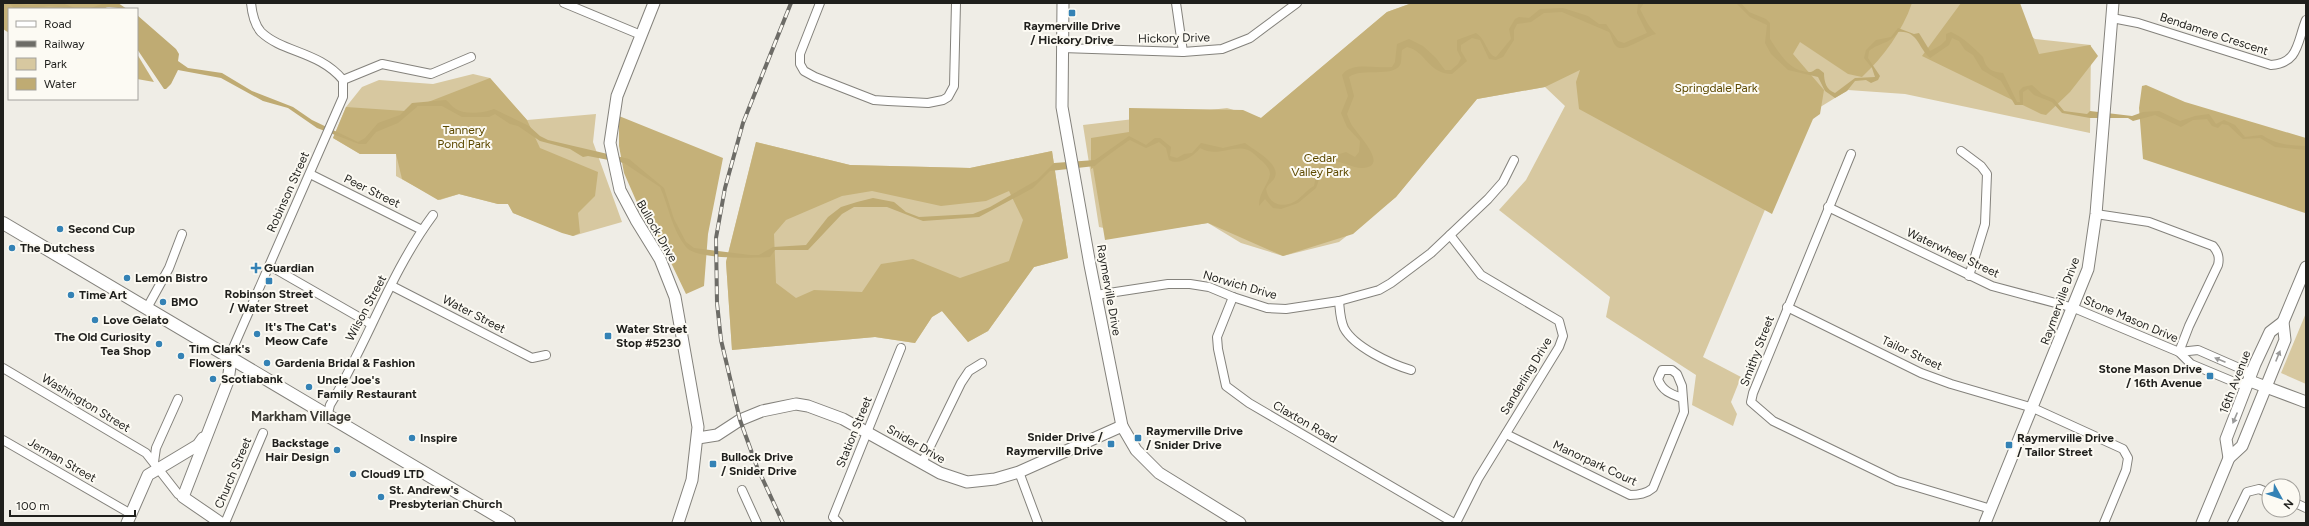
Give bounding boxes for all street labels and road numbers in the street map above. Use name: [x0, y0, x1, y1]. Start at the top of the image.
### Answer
street label: Bendamere Crescent: [2158, 10, 2270, 58]
street label: Hickory Drive: [1138, 30, 1211, 46]
street label: Robinson Street: [264, 149, 312, 234]
street label: Peer Street: [342, 171, 403, 211]
street label: Bullock Drive: [634, 197, 681, 265]
street label: Waterwheel Street: [1904, 225, 2002, 281]
street label: Raymerville Drive: [1094, 243, 1124, 337]
street label: Raymerville Drive: [2038, 255, 2083, 347]
street label: Norwich Drive: [1201, 268, 1279, 302]
street label: Wilson Street: [343, 272, 389, 343]
street label: Water Street: [440, 292, 508, 336]
street label: Stone Mason Drive: [2082, 293, 2181, 345]
street label: Smithy Street: [1737, 313, 1777, 388]
street label: Tailor Street: [1880, 333, 1945, 373]
street label: Sanderling Drive: [1497, 334, 1555, 417]
street label: 16th Avenue: [2217, 348, 2254, 416]
street label: Washington Street: [39, 371, 133, 435]
street label: Station Street: [833, 394, 875, 470]
street label: Claxton Road: [1270, 398, 1340, 446]
street label: Snider Drive: [884, 422, 948, 467]
street label: Jerman Street: [25, 435, 99, 485]
street label: Church Street: [212, 435, 254, 511]
street label: Manorpark Court: [1551, 437, 1640, 489]

